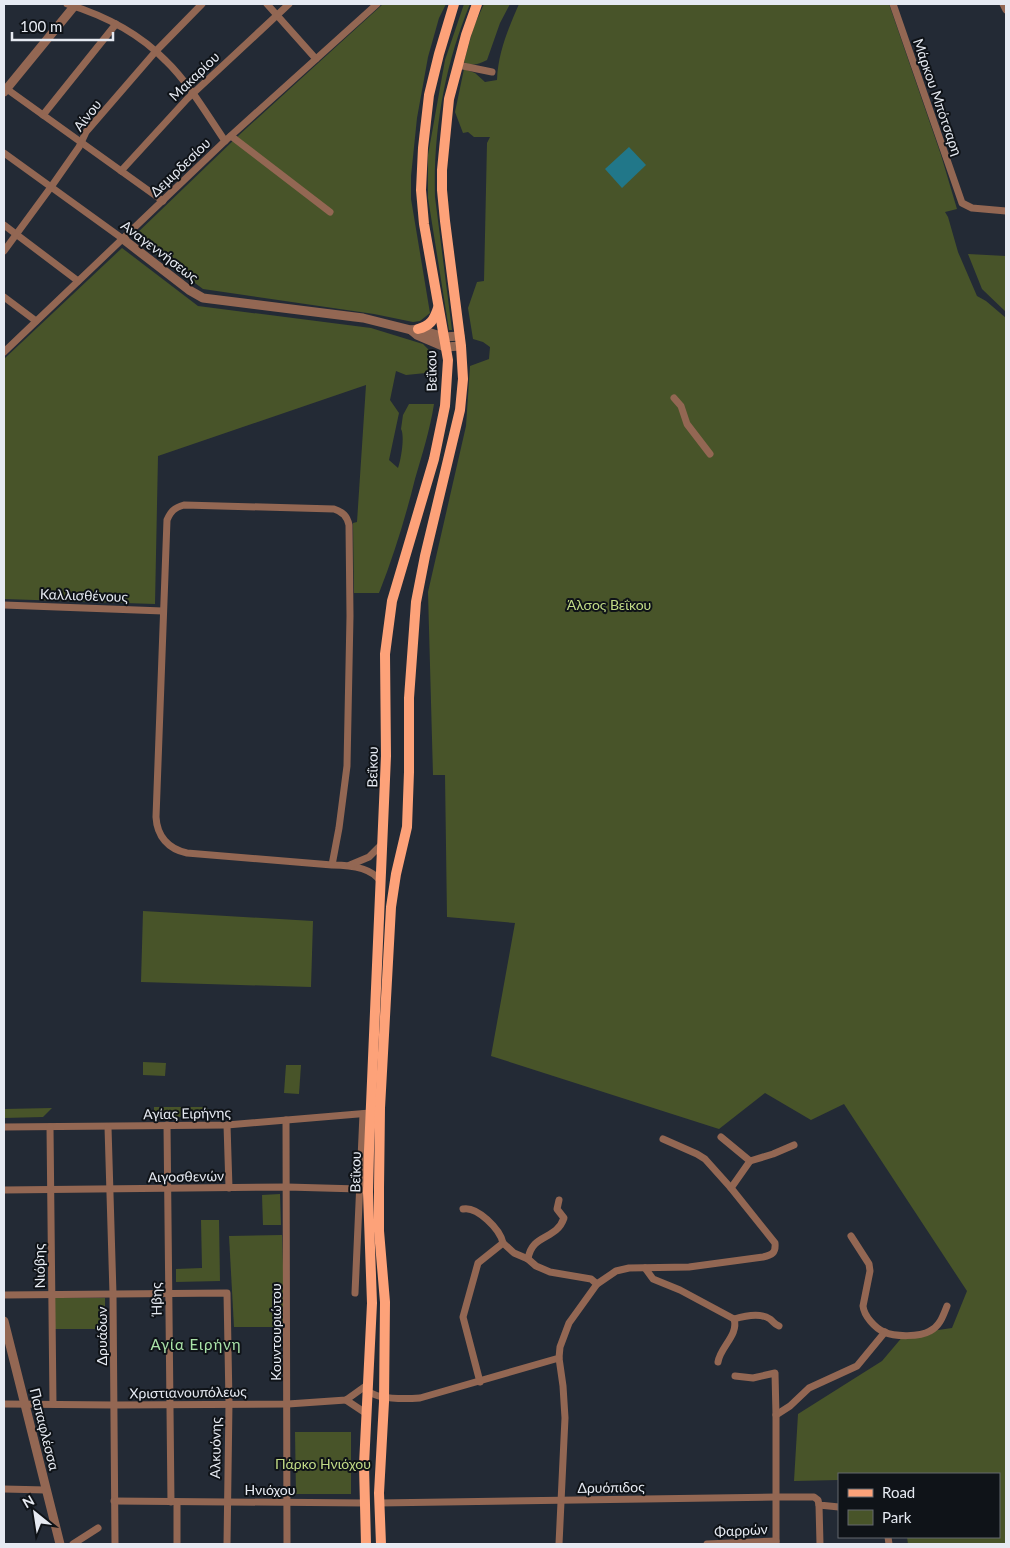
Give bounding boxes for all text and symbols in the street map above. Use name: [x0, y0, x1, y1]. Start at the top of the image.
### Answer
scale bar: [12, 10, 114, 42]
text: 100 m: [20, 17, 62, 35]
street label: Μάρκου Μπότσαρη: [910, 36, 966, 158]
street label: Μακαρίου: [165, 48, 223, 104]
street label: Αίνου: [69, 96, 105, 134]
street label: Δεμιρδεσίου: [146, 134, 214, 200]
street label: Αναγεννήσεως: [118, 216, 202, 286]
street label: Βεΐκου: [422, 350, 440, 392]
street label: Καλλισθένους: [40, 585, 129, 605]
park label: Άλσος Βεΐκου: [567, 596, 651, 613]
street label: Βεΐκου: [363, 746, 381, 788]
street label: Αγίας Ειρήνης: [143, 1104, 231, 1122]
street label: Βεΐκου: [346, 1151, 364, 1193]
street label: Αιγοσθενών: [148, 1167, 224, 1185]
street label: Νιόβης: [30, 1243, 48, 1288]
street label: Ήβης: [147, 1282, 165, 1317]
street label: Κουντουριώτου: [267, 1283, 284, 1381]
street label: Δρυάδων: [93, 1307, 110, 1365]
district label: Αγία Ειρήνη: [151, 1335, 241, 1353]
street label: Χριστιανουπόλεως: [129, 1382, 247, 1402]
street label: Παπαφλέσσα: [27, 1386, 64, 1473]
street label: Αλκυόνης: [206, 1417, 224, 1479]
park label: Πάρκο Ηνιόχου: [275, 1455, 371, 1472]
legend: [838, 1473, 1000, 1538]
street label: Δρυόπιδος: [577, 1478, 645, 1496]
street label: Ηνιόχου: [245, 1481, 295, 1498]
text: Road: [882, 1483, 915, 1501]
north arrow: [10, 1488, 60, 1538]
text: N: [19, 1491, 37, 1511]
text: Park: [882, 1508, 912, 1526]
street label: Φαρρών: [714, 1520, 768, 1540]

